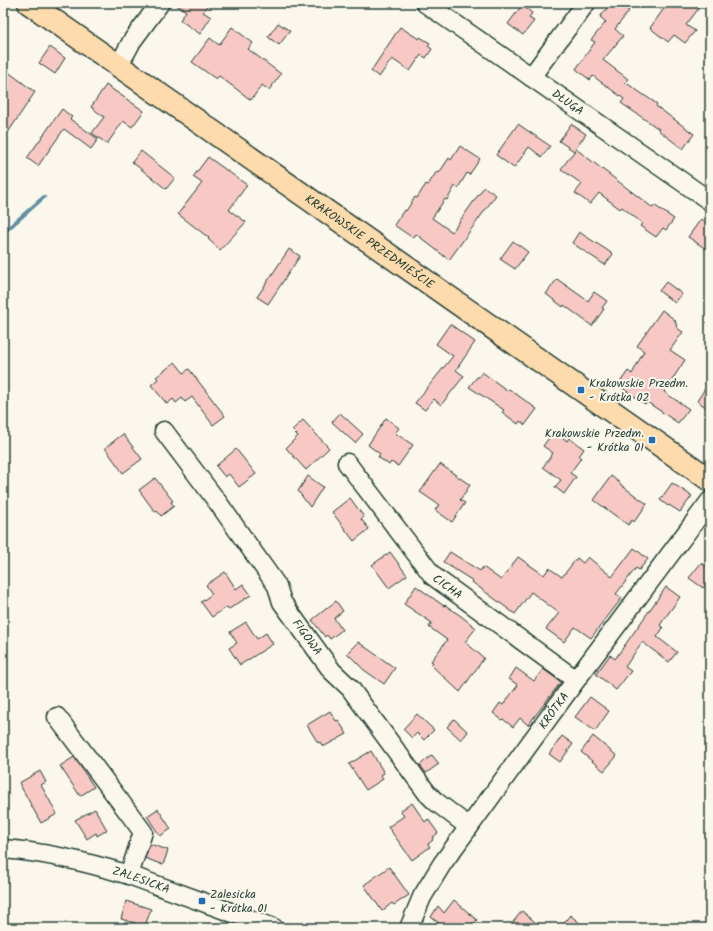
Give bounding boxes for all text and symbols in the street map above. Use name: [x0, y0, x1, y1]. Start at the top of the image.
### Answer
street label: DŁUGA: [548, 85, 588, 121]
street label: KRAKOWSKIE PRZEDMIEŚCIE: [301, 190, 439, 295]
place label: Krakowskie Przedm. - Krótka 02: [589, 374, 688, 407]
marker: Krakowskie Przedm. - Krótka 02: [576, 385, 586, 395]
place label: Krakowskie Przedm. - Krótka 01: [545, 424, 644, 457]
marker: Krakowskie Przedm. - Krótka 01: [647, 435, 657, 445]
street label: CICHA: [428, 569, 466, 605]
street label: FIGOWA: [287, 615, 327, 660]
street label: KRÓTKA: [534, 688, 574, 734]
street label: ZALESICKA: [110, 862, 173, 899]
place label: Zalesicka - Krótka 01: [210, 885, 268, 918]
marker: Zalesicka - Krótka 01: [197, 896, 207, 906]

